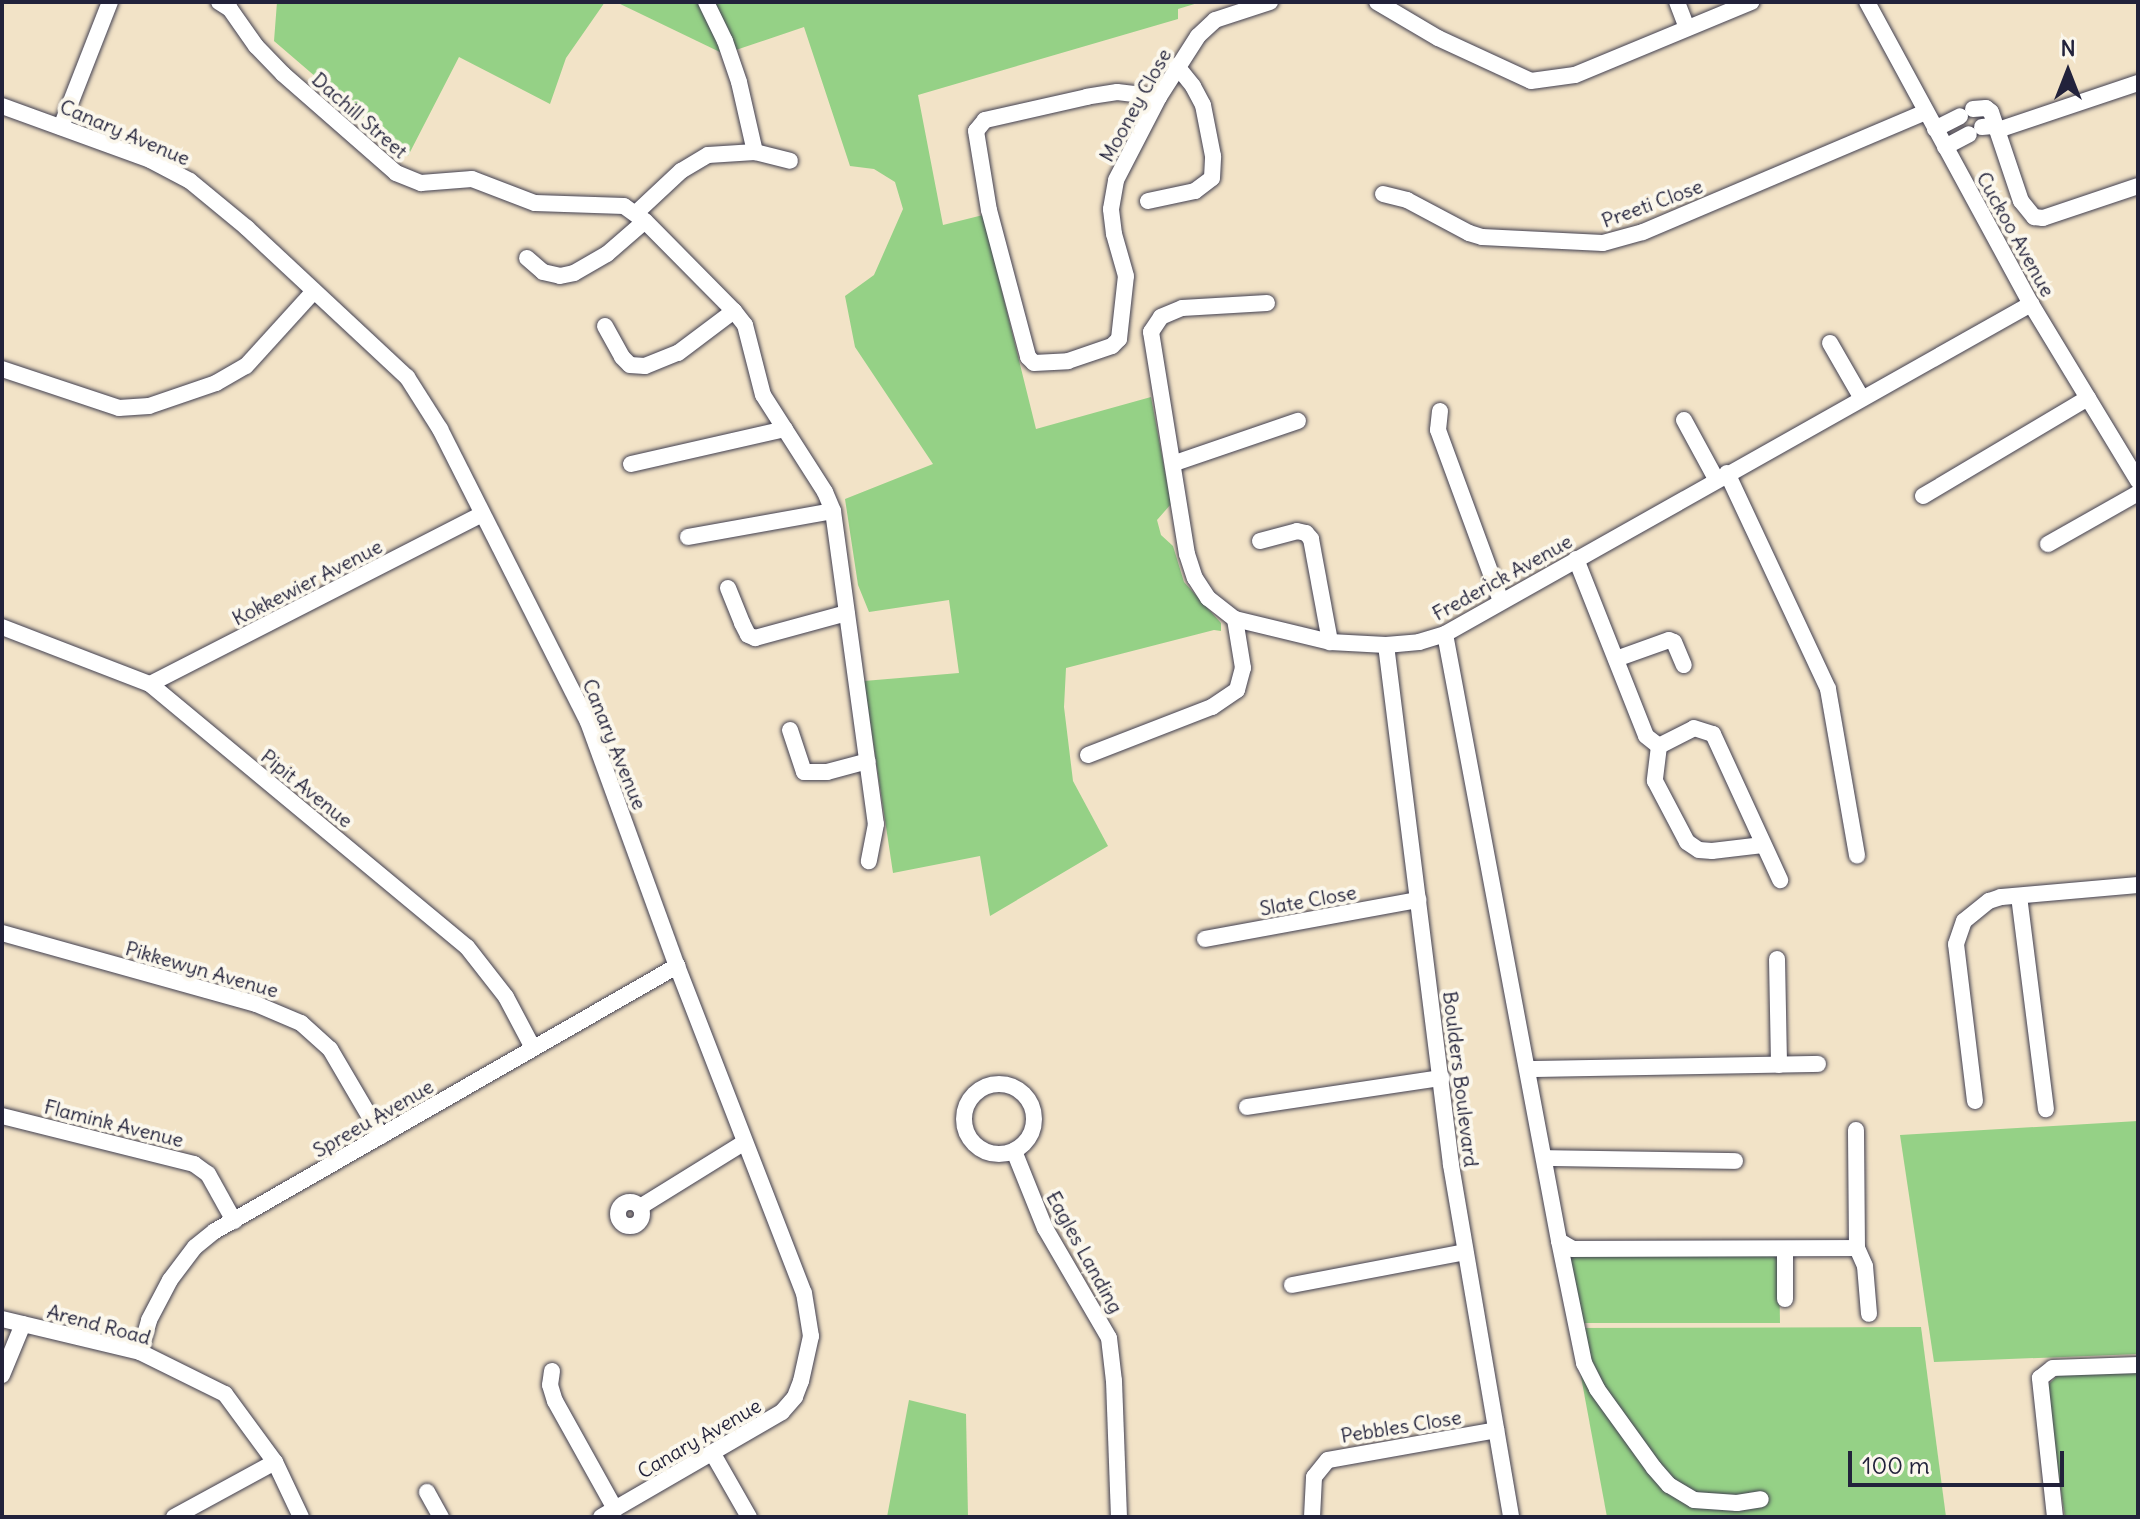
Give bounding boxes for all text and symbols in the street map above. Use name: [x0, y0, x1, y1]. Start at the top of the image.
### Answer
north arrow: [2028, 32, 2108, 112]
text: N: [2060, 34, 2076, 62]
street label: Mooney Close: [1094, 44, 1176, 166]
street label: Dachill Street: [307, 67, 413, 163]
street label: Canary Avenue: [56, 94, 194, 170]
street label: Cuckoo Avenue: [1972, 167, 2060, 301]
street label: Preeti Close: [1598, 174, 1706, 232]
street label: Frederick Avenue: [1428, 529, 1576, 625]
street label: Kokkewier Avenue: [228, 534, 386, 630]
street label: Canary Avenue: [578, 675, 652, 813]
street label: Pipit Avenue: [256, 744, 358, 832]
street label: Slate Close: [1258, 880, 1358, 920]
street label: Pikkewyn Avenue: [123, 936, 281, 1002]
street label: Boulders Boulevard: [1438, 990, 1484, 1168]
street label: Spreeu Avenue: [308, 1074, 438, 1162]
street label: Flamink Avenue: [42, 1094, 186, 1152]
street label: Eagles Landing: [1042, 1187, 1128, 1317]
street label: Arend Road: [45, 1299, 153, 1349]
street label: Canary Avenue: [633, 1393, 765, 1483]
street label: Pebbles Close: [1339, 1405, 1463, 1447]
scale bar: [1852, 1435, 2068, 1485]
text: 100 m: [1862, 1450, 1930, 1480]

